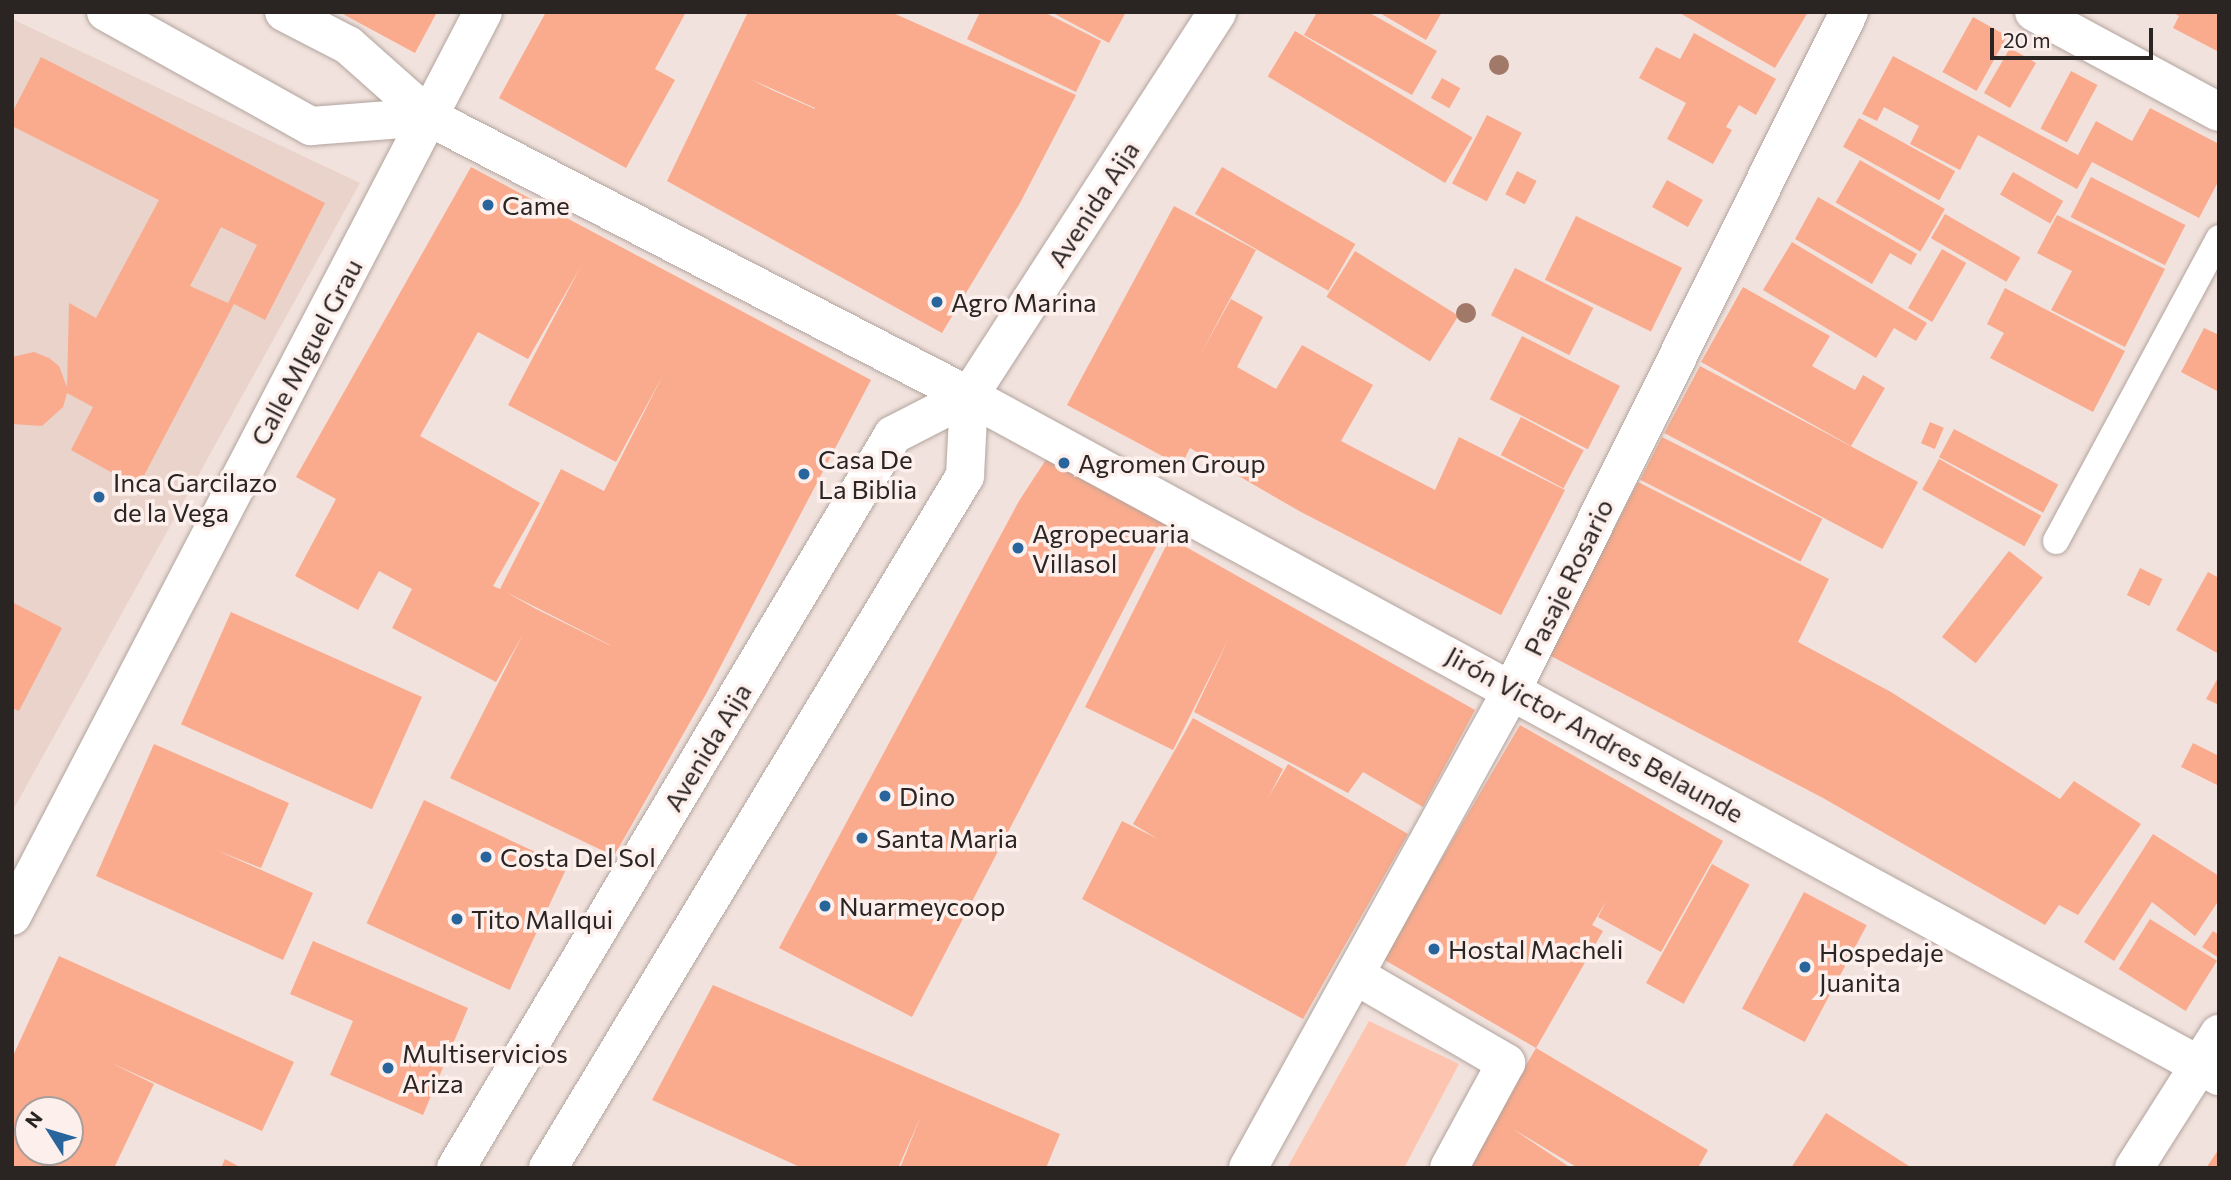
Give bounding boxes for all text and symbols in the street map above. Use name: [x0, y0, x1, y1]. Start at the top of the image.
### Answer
scale bar: [1993, 14, 2156, 58]
text: 20 m: [2003, 27, 2051, 52]
street label: Avenida Aija: [1041, 135, 1145, 273]
place label: Came: [502, 189, 570, 221]
marker: Came: [480, 197, 496, 213]
street label: Calle MIguel Grau: [244, 253, 368, 451]
place label: Agro Marina: [951, 286, 1097, 318]
marker: Agro Marina: [929, 294, 945, 310]
place label: Casa De La Biblia: [818, 443, 917, 504]
place label: Agromen Group: [1078, 447, 1266, 479]
marker: Agromen Group: [1056, 455, 1072, 471]
place label: Inca Garcilazo de la Vega: [113, 466, 277, 528]
marker: Casa De La Biblia: [796, 466, 812, 482]
marker: Inca Garcilazo de la Vega: [91, 489, 107, 505]
street label: Pasaje Rosario: [1517, 494, 1619, 660]
place label: Agropecuaria Villasol: [1032, 517, 1190, 578]
marker: Agropecuaria Villasol: [1010, 540, 1026, 556]
street label: Jirón Victor Andres Belaunde: [1441, 639, 1749, 829]
street label: Avenida Aija: [657, 677, 757, 817]
place label: Dino: [899, 780, 955, 812]
marker: Dino: [877, 788, 893, 804]
place label: Santa Maria: [876, 822, 1018, 854]
marker: Santa Maria: [854, 830, 870, 846]
place label: Costa Del Sol: [500, 841, 656, 873]
marker: Costa Del Sol: [478, 849, 494, 865]
place label: Nuarmeycoop: [839, 890, 1005, 922]
marker: Nuarmeycoop: [817, 898, 833, 914]
place label: Tito Mallqui: [471, 903, 613, 935]
marker: Tito Mallqui: [449, 911, 465, 927]
place label: Hostal Macheli: [1448, 933, 1623, 965]
place label: Hospedaje Juanita: [1819, 936, 1944, 998]
marker: Hostal Macheli: [1426, 941, 1442, 957]
marker: Hospedaje Juanita: [1797, 959, 1813, 975]
place label: Multiservicios Ariza: [402, 1037, 568, 1098]
marker: Multiservicios Ariza: [380, 1060, 396, 1076]
north arrow: [14, 1096, 84, 1166]
text: N: [20, 1107, 47, 1132]

